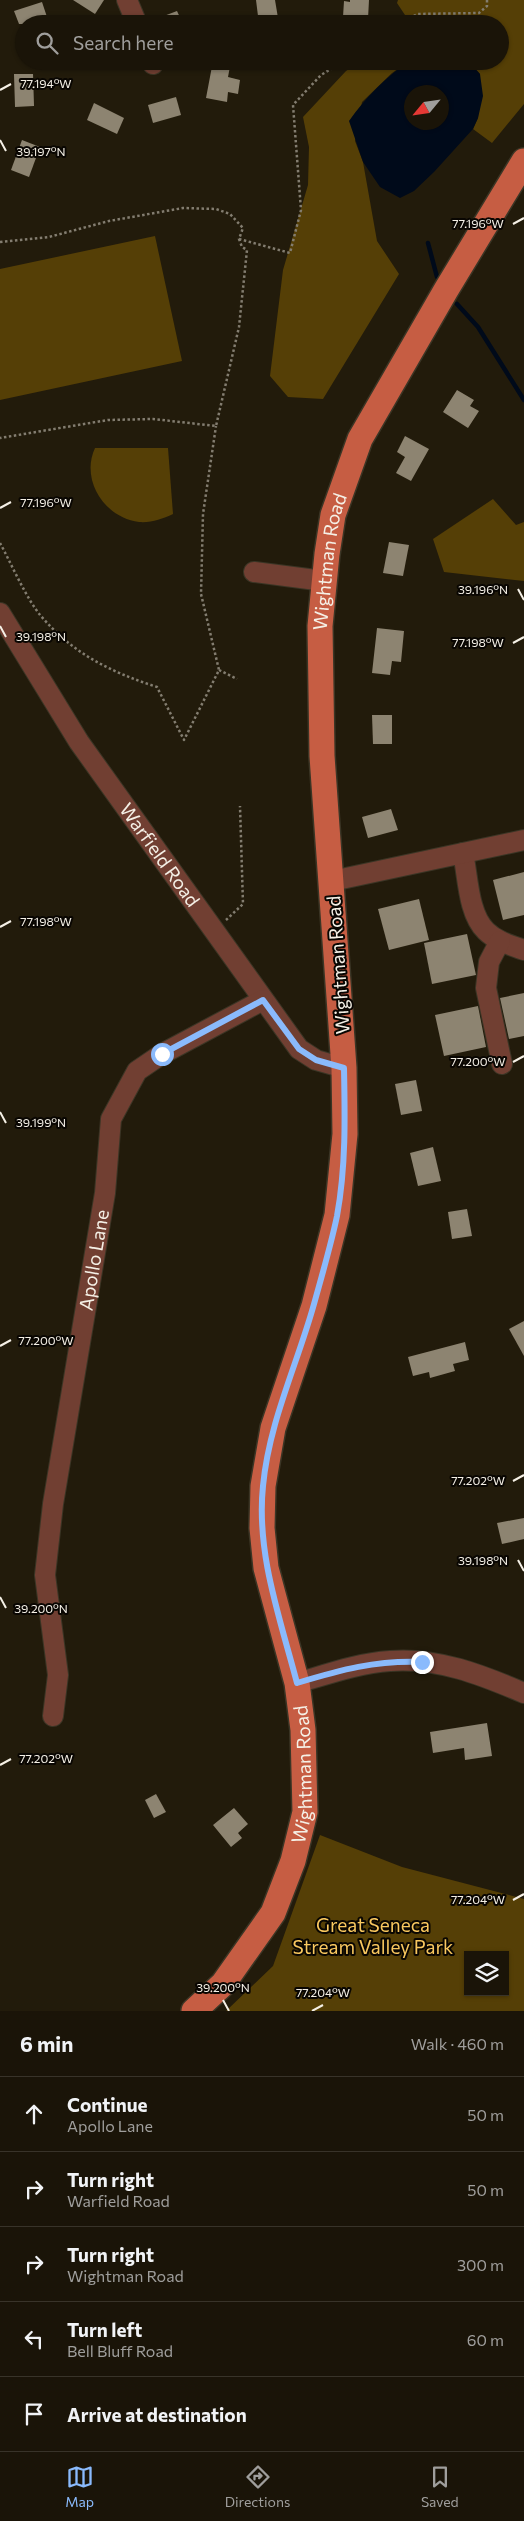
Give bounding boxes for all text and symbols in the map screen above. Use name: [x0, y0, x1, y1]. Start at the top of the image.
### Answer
search box: [15, 15, 509, 70]
icon: search: [33, 29, 61, 57]
text: Search here: [73, 31, 173, 54]
text: 77.194°W: [20, 76, 72, 90]
north arrow: [404, 85, 449, 130]
text: 39.197°N: [16, 144, 66, 158]
text: 77.196°W: [452, 216, 504, 230]
street label: Wightman Road: [308, 490, 351, 631]
text: 77.196°W: [20, 495, 72, 509]
text: 39.196°N: [458, 582, 508, 596]
text: 39.198°N: [16, 629, 66, 643]
text: 77.198°W: [452, 635, 504, 649]
street label: Warfield Road: [115, 798, 205, 911]
street label: Wightman Road: [321, 895, 354, 1035]
text: 77.198°W: [20, 914, 72, 928]
route start: [151, 1043, 174, 1066]
text: 77.200°W: [451, 1054, 505, 1068]
text: 39.199°N: [16, 1115, 66, 1129]
street label: Apollo Lane: [74, 1208, 113, 1312]
text: 77.200°W: [19, 1333, 73, 1347]
text: 77.202°W: [451, 1473, 505, 1487]
text: 39.198°N: [458, 1553, 508, 1567]
text: 39.200°N: [14, 1601, 68, 1615]
route end: [411, 1651, 434, 1674]
street label: Wightman Road: [286, 1704, 316, 1846]
text: 77.202°W: [19, 1751, 73, 1765]
text: 77.204°W: [451, 1892, 505, 1906]
park label: Great Seneca Stream Valley Park: [293, 1913, 453, 1958]
map controls: [464, 1951, 509, 1996]
button: layers: [464, 1951, 509, 1996]
text: 39.200°N: [196, 1980, 250, 1994]
text: 77.204°W: [296, 1985, 350, 1999]
text: 6 min: [20, 2031, 73, 2056]
text: Walk · 460 m: [411, 2034, 504, 2053]
text: Continue: [67, 2093, 147, 2116]
icon: ahead: [20, 2100, 48, 2128]
text: 50 m: [467, 2105, 504, 2124]
text: Apollo Lane: [67, 2116, 153, 2135]
text: Turn right: [67, 2168, 154, 2191]
icon: right: [20, 2175, 48, 2203]
text: 50 m: [467, 2180, 504, 2199]
text: Warfield Road: [67, 2191, 170, 2210]
text: Turn right: [67, 2243, 154, 2266]
icon: right: [20, 2250, 48, 2278]
text: 300 m: [457, 2255, 504, 2274]
text: Wightman Road: [67, 2266, 184, 2285]
text: Turn left: [67, 2318, 142, 2341]
icon: left: [20, 2325, 48, 2353]
text: 60 m: [467, 2330, 504, 2349]
text: Bell Bluff Road: [67, 2341, 173, 2360]
icon: arrive: [20, 2400, 48, 2428]
text: Arrive at destination: [67, 2403, 247, 2426]
tab: Map: [65, 2463, 94, 2510]
tab: Directions: [225, 2463, 290, 2510]
tab: Saved: [421, 2463, 459, 2510]

